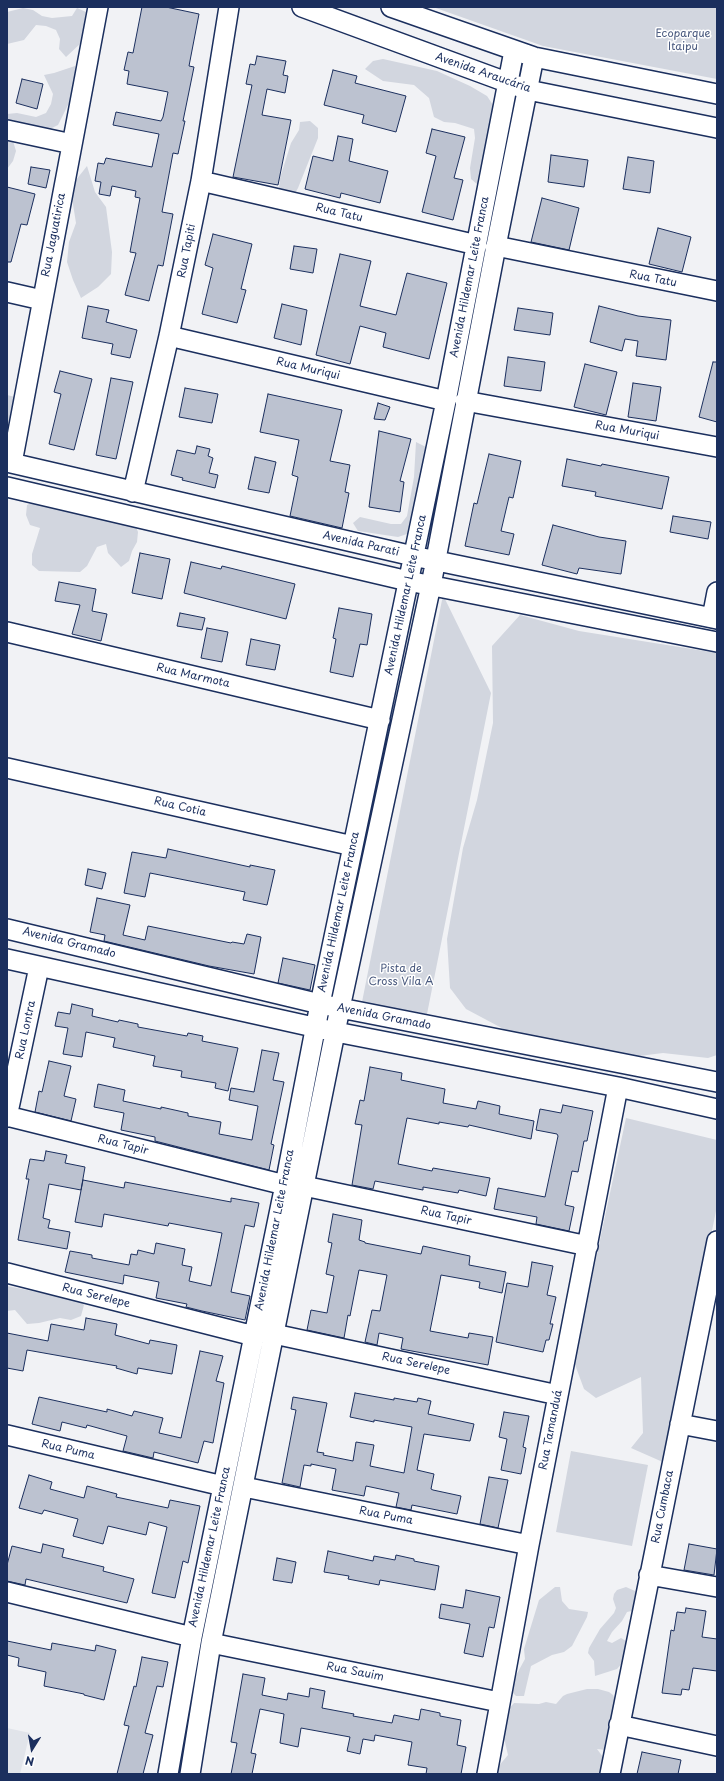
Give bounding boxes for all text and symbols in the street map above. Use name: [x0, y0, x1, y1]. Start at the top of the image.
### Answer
park label: Ecoparque Itaipu: [655, 27, 711, 53]
street label: Avenida Araucária: [434, 50, 532, 96]
street label: Rua Jaguatirica: [39, 192, 69, 278]
street label: Avenida Hildemar Leite Franca: [448, 195, 492, 359]
street label: Rua Tatu: [314, 201, 364, 225]
street label: Rua Tapiti: [175, 223, 199, 279]
street label: Rua Tatu: [628, 268, 678, 290]
street label: Rua Muriqui: [275, 355, 341, 383]
street label: Rua Muriqui: [594, 419, 660, 443]
street label: Avenida Hildemar Leite Franca: [383, 514, 429, 676]
street label: Avenida Parati: [322, 529, 400, 559]
street label: Rua Marmota: [155, 661, 231, 691]
street label: Rua Cotia: [153, 795, 207, 819]
street label: Avenida Hildemar Leite Franca: [316, 831, 362, 993]
street label: Avenida Gramado: [21, 925, 117, 961]
park label: Pista de Cross Vila A: [368, 962, 434, 988]
street label: Rua Lontra: [13, 999, 39, 1061]
street label: Avenida Gramado: [336, 1001, 432, 1033]
street label: Rua Tapir: [96, 1132, 150, 1158]
street label: Avenida Hildemar Leite Franca: [253, 1148, 297, 1312]
street label: Rua Tapir: [419, 1204, 473, 1228]
street label: Rua Serelepe: [61, 1281, 131, 1311]
street label: Rua Serelepe: [381, 1350, 451, 1378]
street label: Rua Tamanduá: [537, 1389, 565, 1471]
street label: Rua Puma: [40, 1437, 96, 1463]
street label: Avenida Hildemar Leite Franca: [187, 1466, 233, 1628]
street label: Rua Cumbaca: [649, 1469, 677, 1545]
street label: Rua Puma: [358, 1504, 414, 1528]
street label: Rua Sauim: [325, 1660, 385, 1684]
north arrow: [12, 1729, 52, 1769]
text: N: [24, 1752, 36, 1770]

